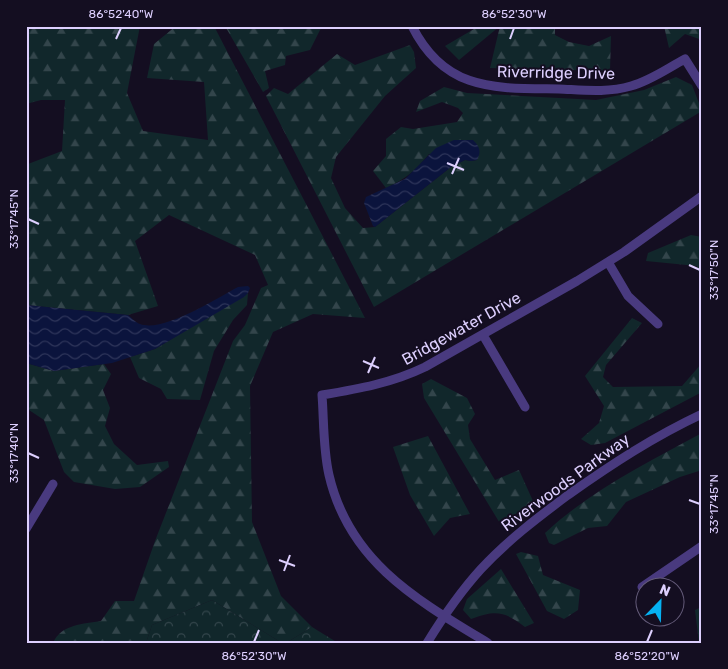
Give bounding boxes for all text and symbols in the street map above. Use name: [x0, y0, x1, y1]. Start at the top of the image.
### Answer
text: 86°52'40"W: [89, 7, 154, 21]
text: 86°52'30"W: [481, 7, 547, 21]
street label: Riverridge Drive: [497, 62, 615, 83]
text: 33°17'45"N: [7, 189, 21, 249]
text: 33°17'50"N: [707, 240, 721, 300]
street label: Bridgewater Drive: [398, 288, 524, 369]
text: 33°17'40"N: [7, 423, 21, 483]
street label: Riverwoods Parkway: [497, 429, 633, 535]
text: 33°17'45"N: [707, 474, 721, 534]
north arrow: [636, 576, 686, 626]
text: N: [657, 581, 673, 600]
text: 86°52'30"W: [221, 649, 287, 663]
text: 86°52'20"W: [614, 649, 680, 663]

